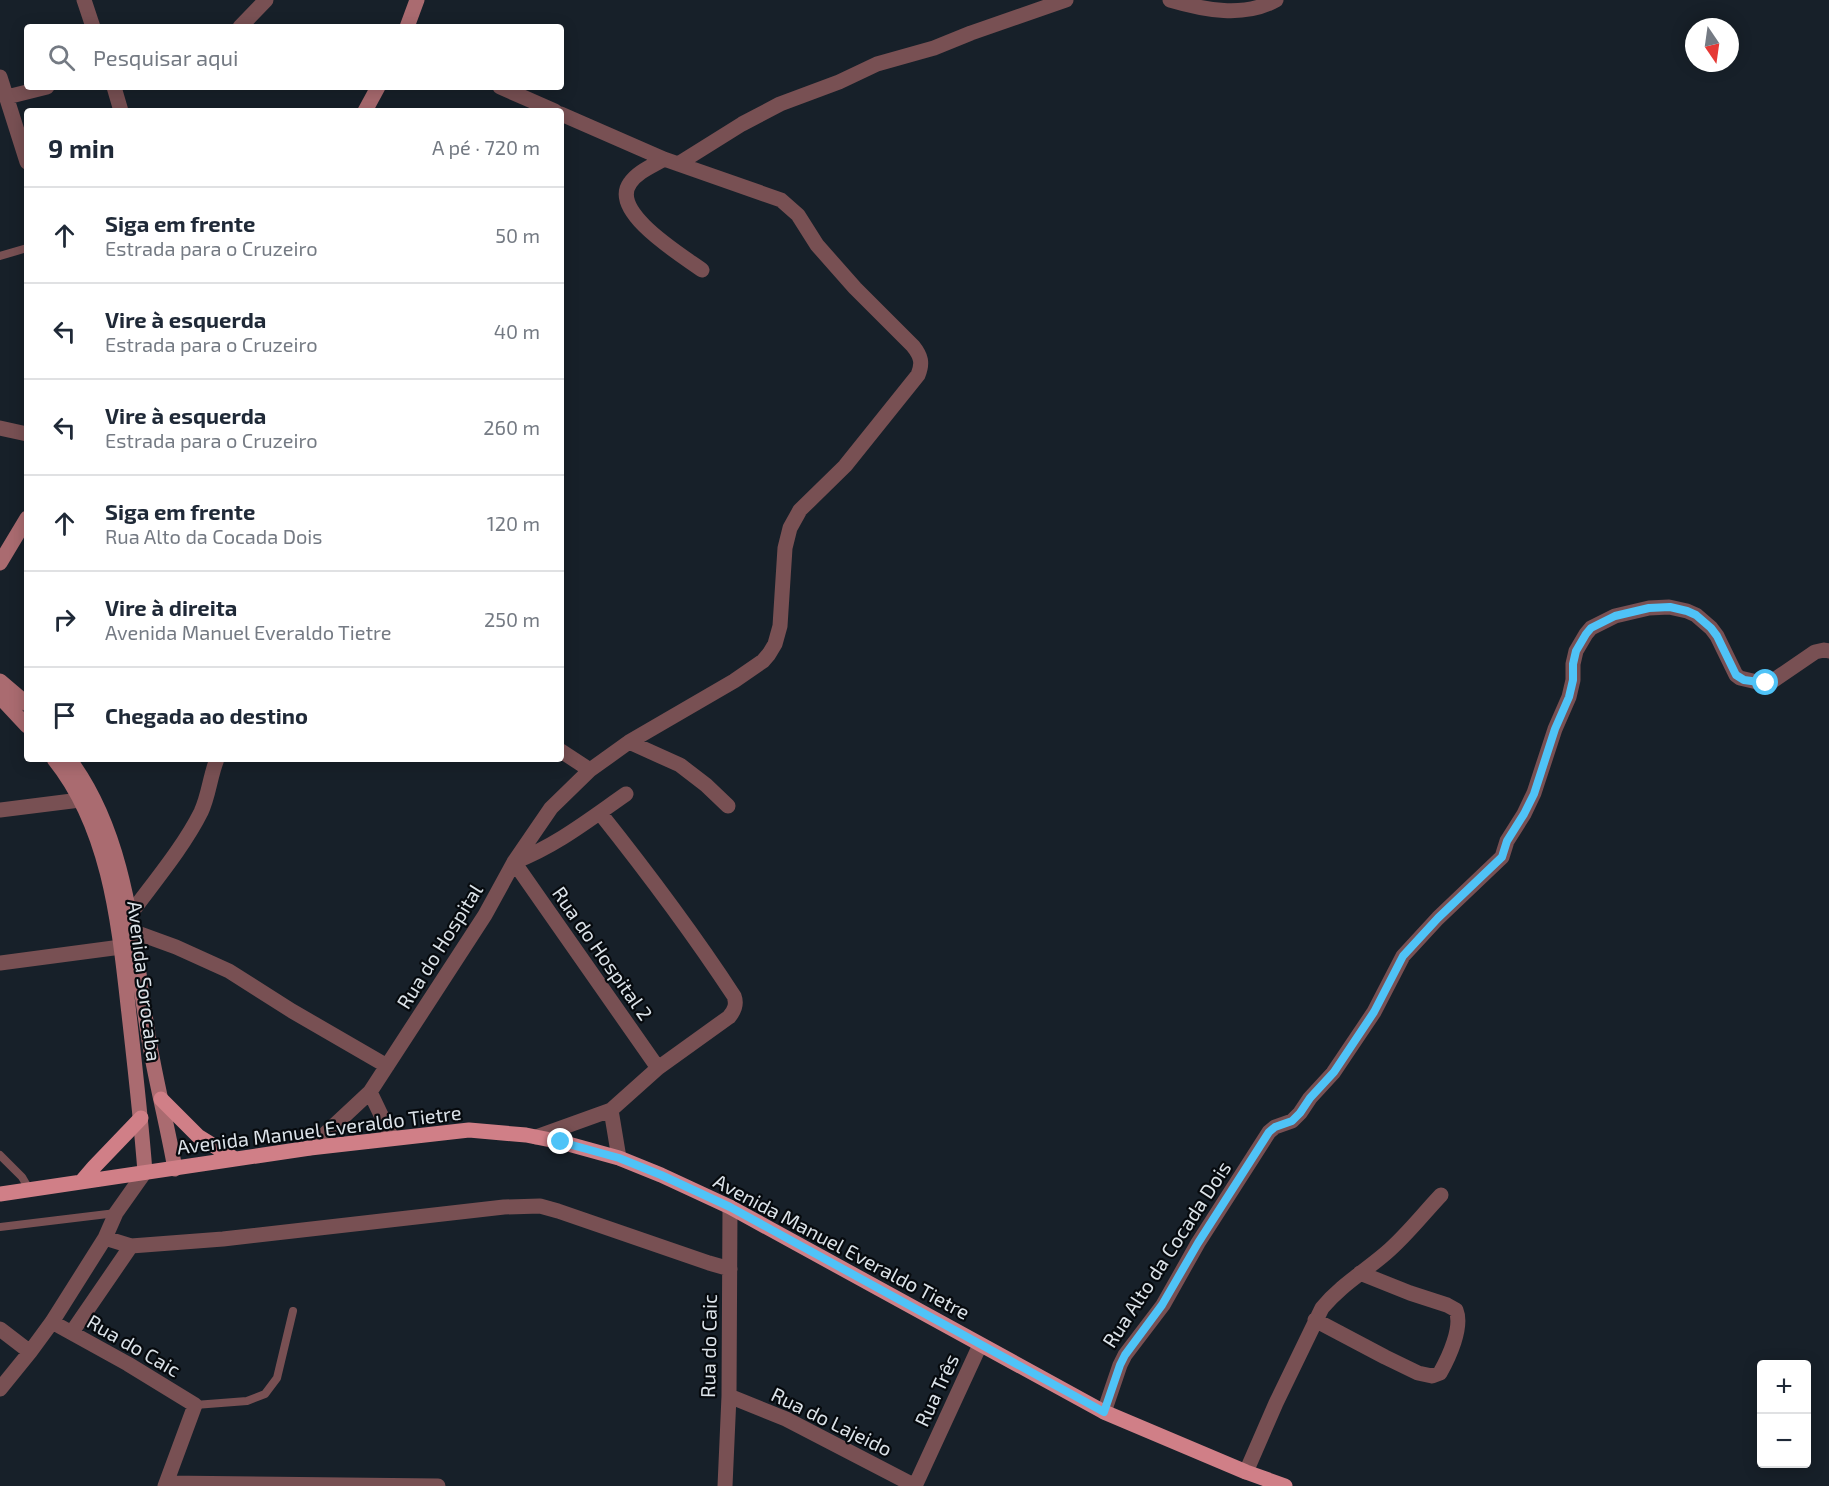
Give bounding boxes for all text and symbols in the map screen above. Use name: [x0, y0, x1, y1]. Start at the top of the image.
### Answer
north arrow: [1685, 18, 1739, 72]
search box: [24, 24, 564, 90]
icon: search: [45, 41, 78, 74]
text: Pesquisar aqui: [93, 44, 239, 70]
text: 9 min: [48, 132, 115, 163]
text: A pé · 720 m: [432, 135, 540, 159]
text: Siga em frente: [105, 210, 255, 236]
icon: ahead: [48, 219, 81, 252]
text: 50 m: [495, 223, 540, 247]
text: Estrada para o Cruzeiro: [105, 236, 318, 260]
text: Vire à esquerda: [105, 306, 266, 332]
icon: left: [48, 315, 81, 348]
text: 40 m: [494, 319, 540, 343]
text: Estrada para o Cruzeiro: [105, 332, 318, 356]
text: Vire à esquerda: [105, 402, 266, 428]
icon: left: [48, 411, 81, 444]
text: 260 m: [483, 415, 540, 439]
text: Estrada para o Cruzeiro: [105, 428, 318, 452]
text: Siga em frente: [105, 498, 255, 524]
icon: ahead: [48, 507, 81, 540]
text: 120 m: [487, 511, 540, 535]
text: Rua Alto da Cocada Dois: [105, 524, 322, 548]
text: Vire à direita: [105, 594, 237, 620]
icon: right: [48, 603, 81, 636]
text: 250 m: [484, 607, 540, 631]
text: Avenida Manuel Everaldo Tietre: [105, 620, 392, 644]
route start: [1752, 669, 1778, 695]
icon: arrive: [48, 699, 81, 732]
text: Chegada ao destino: [105, 702, 308, 728]
street label: Rua do Hospital: [391, 879, 487, 1013]
street label: Rua do Hospital 2: [548, 882, 658, 1024]
street label: Avenida Sorocaba: [123, 899, 167, 1063]
street label: Avenida Manuel Everaldo Tietre: [175, 1100, 463, 1158]
route end: [547, 1128, 573, 1154]
street label: Rua Alto da Cocada Dois: [1097, 1156, 1235, 1352]
street label: Avenida Manuel Everaldo Tietre: [710, 1168, 974, 1324]
street label: Rua do Caic: [695, 1294, 721, 1398]
street label: Rua do Caic: [83, 1309, 185, 1381]
street label: Rua Três: [909, 1350, 963, 1430]
map controls: [1757, 1360, 1811, 1468]
button: +: [1757, 1360, 1811, 1414]
street label: Rua do Lajeido: [768, 1381, 896, 1461]
button: −: [1757, 1414, 1811, 1468]

